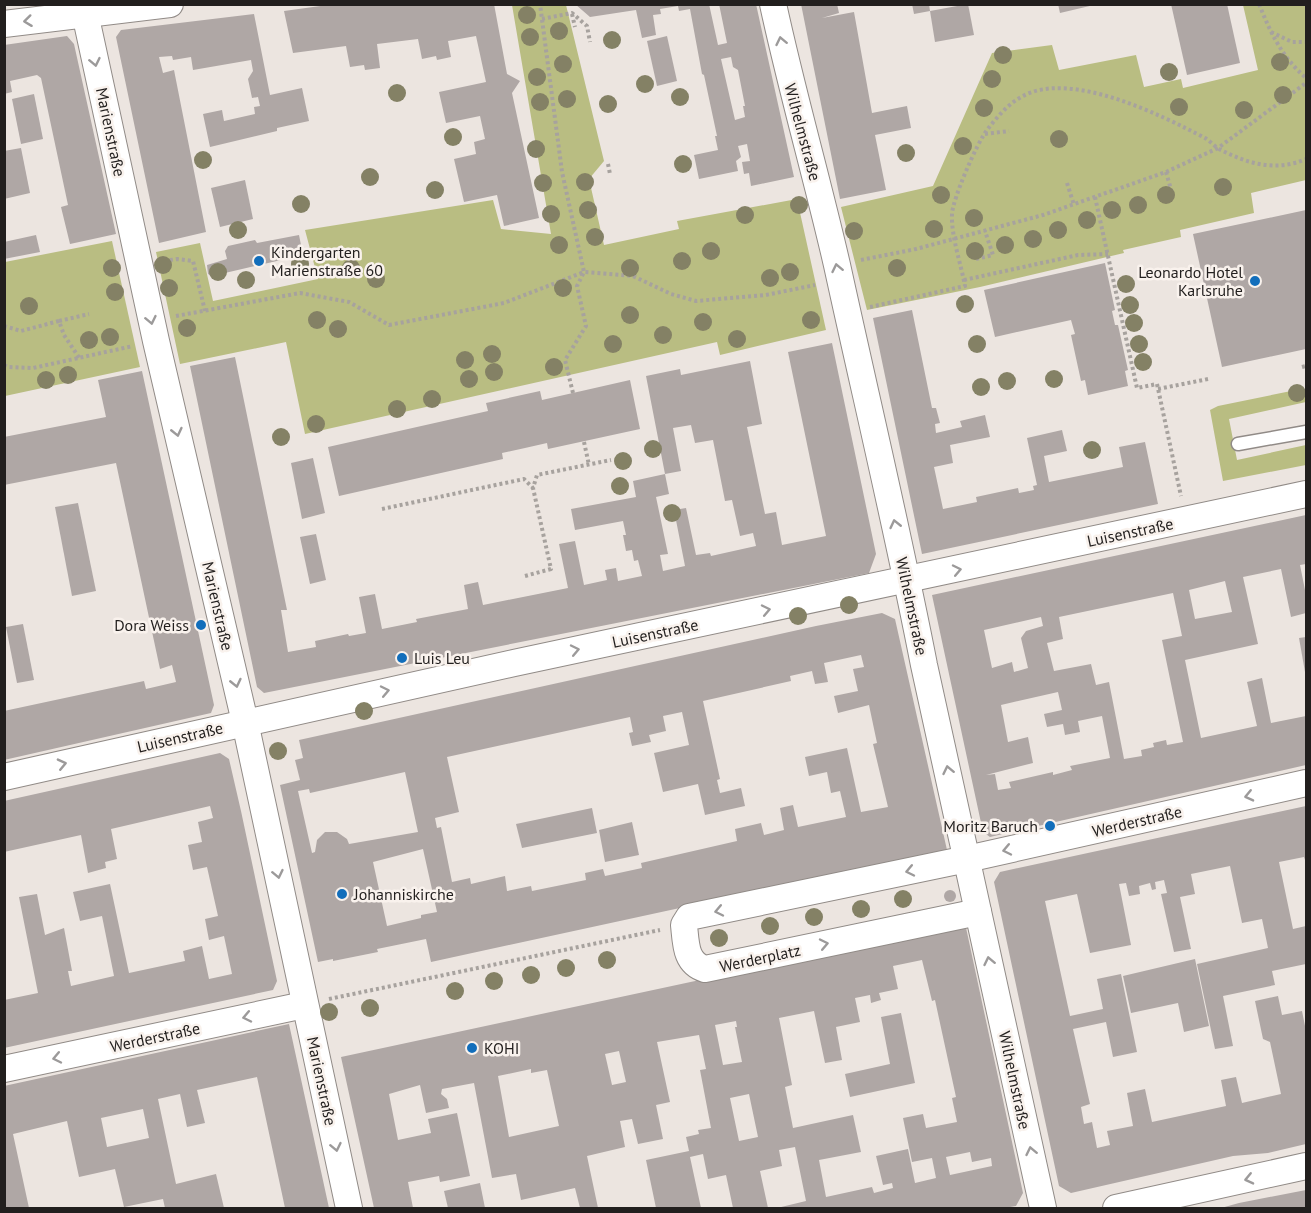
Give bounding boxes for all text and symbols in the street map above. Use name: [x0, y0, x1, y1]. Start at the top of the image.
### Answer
one-way arrow: [24, 15, 33, 27]
one-way arrow: [775, 37, 788, 47]
one-way arrow: [88, 56, 101, 66]
street label: Wilhelmstraße: [780, 81, 826, 183]
street label: Marienstraße: [92, 86, 130, 178]
place label: Kindergarten Marienstraße 60: [271, 242, 383, 280]
marker: Kindergarten Marienstraße 60: [252, 254, 266, 268]
place label: Leonardo Hotel Karlsruhe: [1138, 262, 1243, 300]
one-way arrow: [831, 264, 844, 274]
marker: Leonardo Hotel Karlsruhe: [1248, 274, 1262, 288]
one-way arrow: [144, 315, 157, 325]
one-way arrow: [170, 427, 183, 437]
street label: Luisenstraße: [1085, 513, 1175, 551]
one-way arrow: [889, 519, 902, 529]
street label: Wilhelmstraße: [892, 555, 932, 657]
street label: Marienstraße: [198, 560, 238, 652]
one-way arrow: [952, 564, 962, 577]
one-way arrow: [761, 604, 771, 617]
street label: Luisenstraße: [610, 614, 700, 652]
place label: Dora Weiss: [114, 615, 189, 635]
marker: Dora Weiss: [194, 618, 208, 632]
one-way arrow: [570, 644, 580, 657]
place label: Luis Leu: [414, 648, 470, 668]
marker: Luis Leu: [395, 651, 409, 665]
one-way arrow: [228, 678, 241, 688]
one-way arrow: [380, 686, 390, 699]
street label: Luisenstraße: [135, 717, 225, 757]
one-way arrow: [56, 758, 66, 771]
one-way arrow: [942, 766, 955, 776]
one-way arrow: [1245, 789, 1255, 802]
street label: Werderstraße: [1090, 801, 1184, 841]
place label: Moritz Baruch: [943, 816, 1038, 836]
marker: Moritz Baruch: [1043, 819, 1057, 833]
one-way arrow: [1002, 843, 1012, 856]
one-way arrow: [905, 863, 915, 876]
one-way arrow: [271, 868, 284, 878]
place label: Johanniskirche: [353, 884, 454, 904]
marker: Johanniskirche: [335, 887, 349, 901]
one-way arrow: [715, 904, 725, 917]
one-way arrow: [819, 938, 829, 951]
street label: Werderplatz: [718, 940, 802, 976]
one-way arrow: [983, 956, 996, 966]
one-way arrow: [243, 1010, 253, 1023]
street label: Werderstraße: [108, 1018, 202, 1056]
street label: Wilhelmstraße: [995, 1029, 1035, 1131]
street label: Marienstraße: [303, 1035, 341, 1127]
place label: KOHI: [484, 1038, 519, 1058]
marker: KOHI: [465, 1041, 479, 1055]
one-way arrow: [52, 1051, 62, 1064]
one-way arrow: [329, 1141, 342, 1151]
one-way arrow: [1025, 1147, 1038, 1157]
one-way arrow: [1245, 1172, 1255, 1185]

